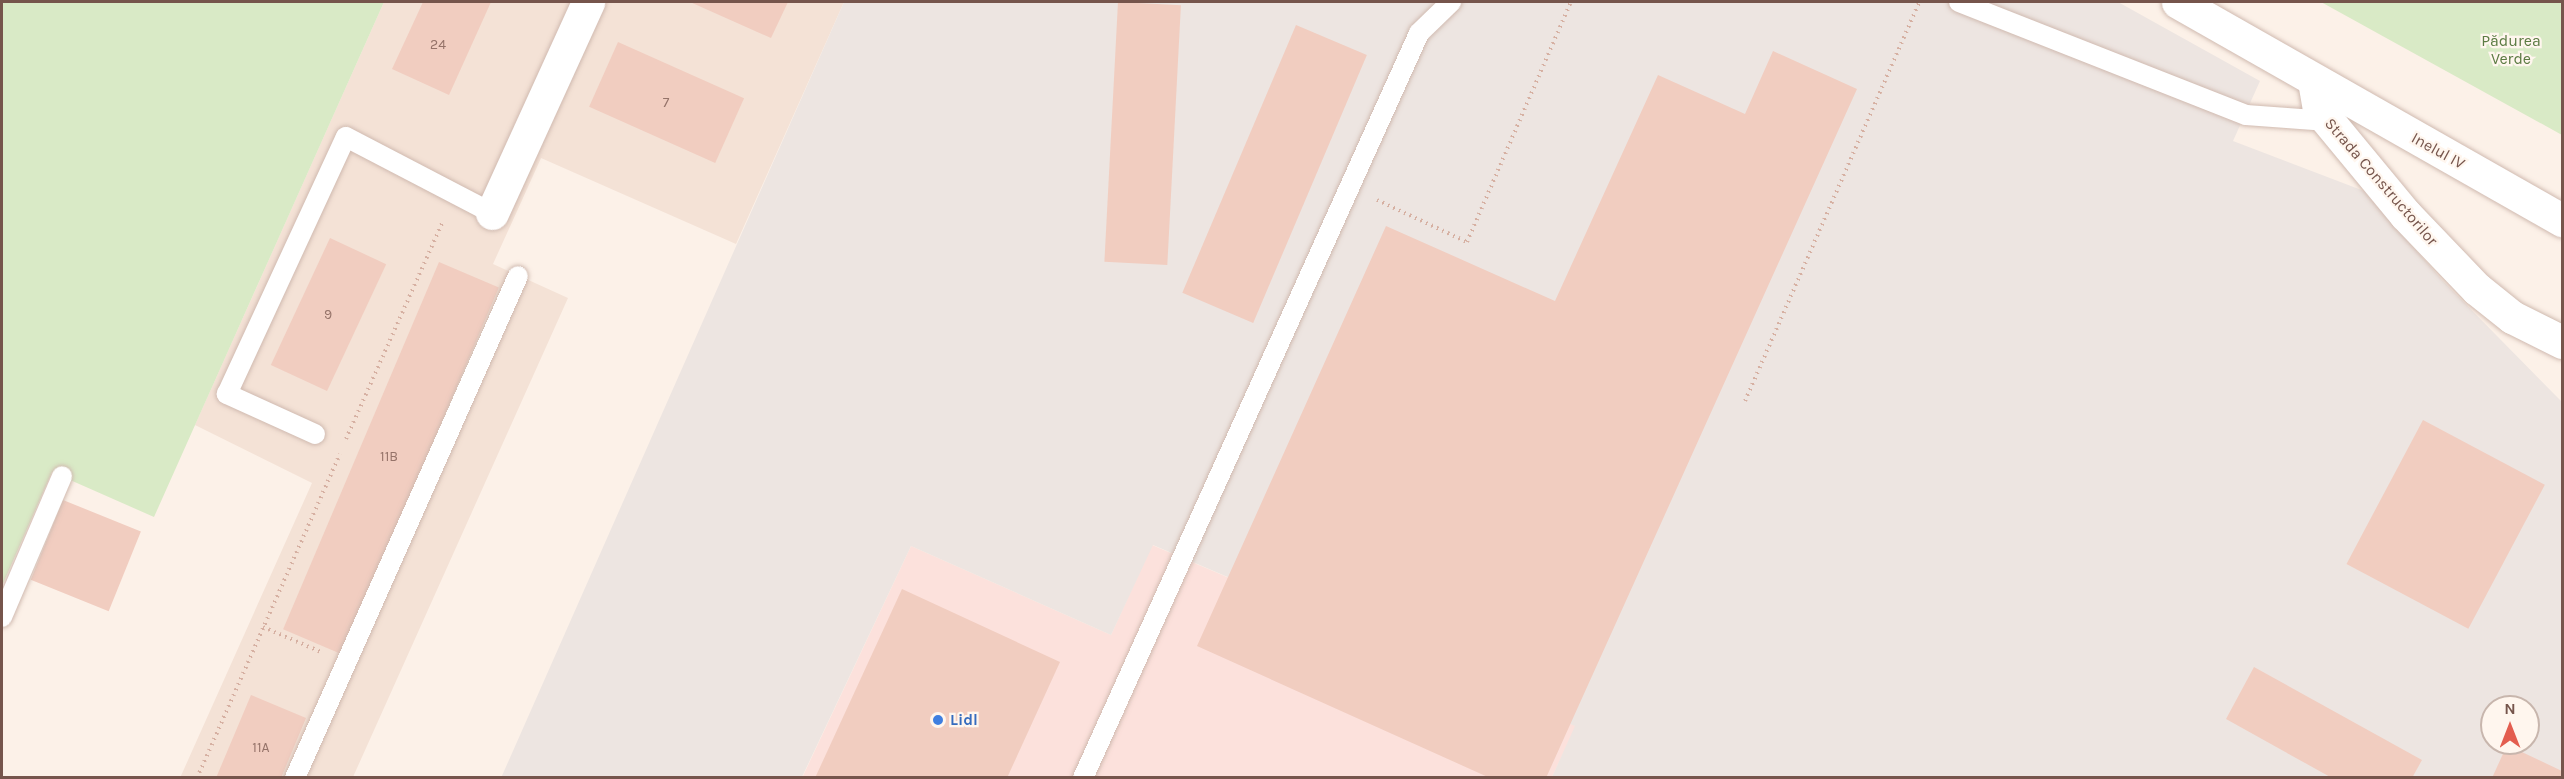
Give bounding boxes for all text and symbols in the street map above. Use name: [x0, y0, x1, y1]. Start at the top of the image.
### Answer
park label: Pădurea Verde: [2481, 31, 2541, 69]
house number: 24: [430, 37, 446, 53]
house number: 7: [663, 95, 669, 111]
street label: Strada Constructorilor: [2320, 114, 2442, 250]
street label: Inelul IV: [2408, 128, 2468, 174]
house number: 9: [324, 307, 332, 323]
house number: 11B: [380, 449, 398, 465]
north arrow: [2480, 695, 2540, 755]
text: N: [2504, 699, 2516, 718]
place label: Lidl: [950, 710, 978, 730]
marker: Lidl: [931, 713, 945, 727]
house number: 11A: [252, 740, 270, 756]

